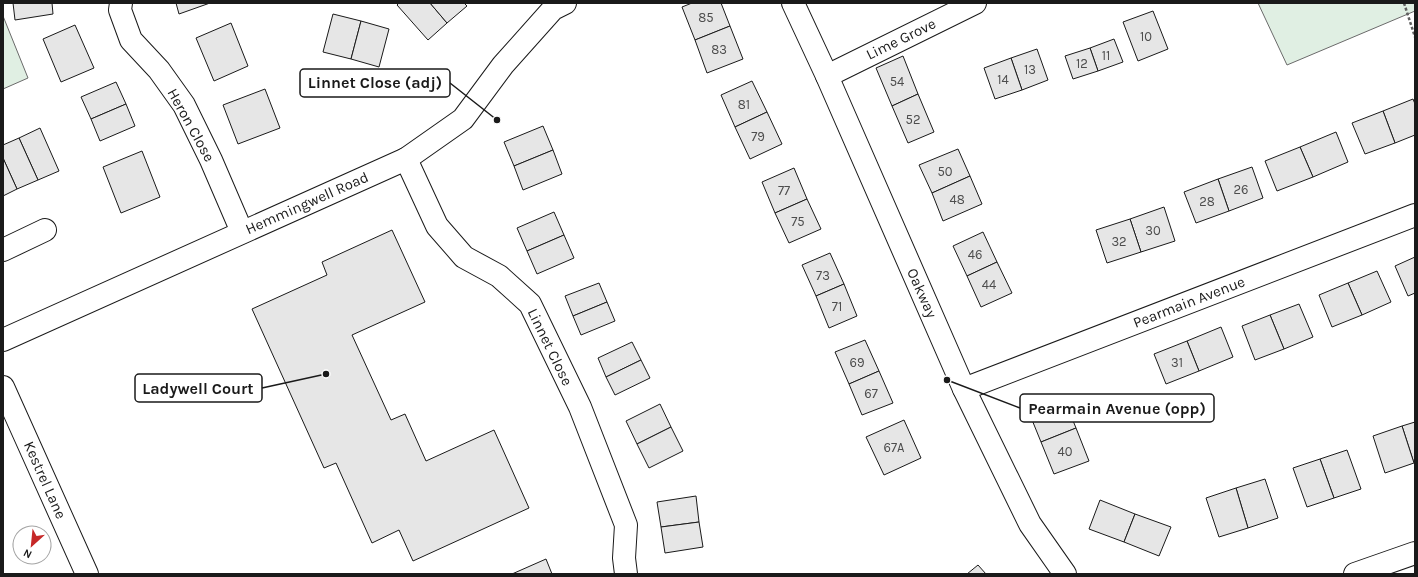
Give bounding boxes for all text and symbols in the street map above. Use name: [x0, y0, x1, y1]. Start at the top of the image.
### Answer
house number: 85: [698, 10, 714, 25]
street label: Lime Grove: [863, 14, 939, 64]
house number: 10: [1140, 29, 1152, 44]
house number: 83: [711, 42, 727, 57]
house number: 11: [1102, 48, 1110, 63]
house number: 12: [1076, 56, 1088, 71]
house number: 13: [1024, 62, 1036, 77]
callout: Linnet Close (adj): [300, 69, 450, 97]
house number: 14: [997, 72, 1009, 87]
text: Linnet Close (adj): [308, 73, 442, 92]
house number: 54: [890, 74, 904, 89]
street label: Heron Close: [163, 85, 219, 165]
house number: 81: [738, 97, 750, 112]
house number: 52: [906, 112, 920, 127]
house number: 79: [751, 129, 765, 144]
house number: 50: [937, 164, 953, 179]
street label: Hemmingwell Road: [243, 168, 371, 238]
house number: 26: [1234, 182, 1248, 197]
house number: 77: [778, 183, 790, 198]
house number: 48: [949, 192, 965, 207]
house number: 28: [1199, 194, 1215, 209]
house number: 75: [791, 214, 805, 229]
house number: 30: [1145, 223, 1161, 238]
house number: 32: [1111, 234, 1127, 249]
house number: 46: [968, 247, 982, 262]
street label: Oakway: [903, 265, 941, 321]
house number: 73: [816, 268, 830, 283]
street label: Pearmain Avenue: [1130, 272, 1248, 332]
house number: 44: [982, 277, 996, 292]
house number: 71: [832, 299, 842, 314]
street label: Linnet Close: [524, 305, 576, 389]
house number: 69: [850, 355, 864, 370]
house number: 31: [1171, 355, 1183, 370]
callout: Ladywell Court: [135, 374, 262, 402]
text: Ladywell Court: [142, 379, 254, 398]
house number: 67: [864, 386, 878, 401]
callout: Pearmain Avenue (opp): [1020, 394, 1214, 422]
text: Pearmain Avenue (opp): [1028, 399, 1206, 418]
street label: Kestrel Lane: [20, 438, 70, 522]
house number: 67A: [883, 440, 905, 455]
house number: 40: [1058, 444, 1073, 459]
north arrow: [12, 525, 52, 565]
text: N: [21, 546, 34, 561]

